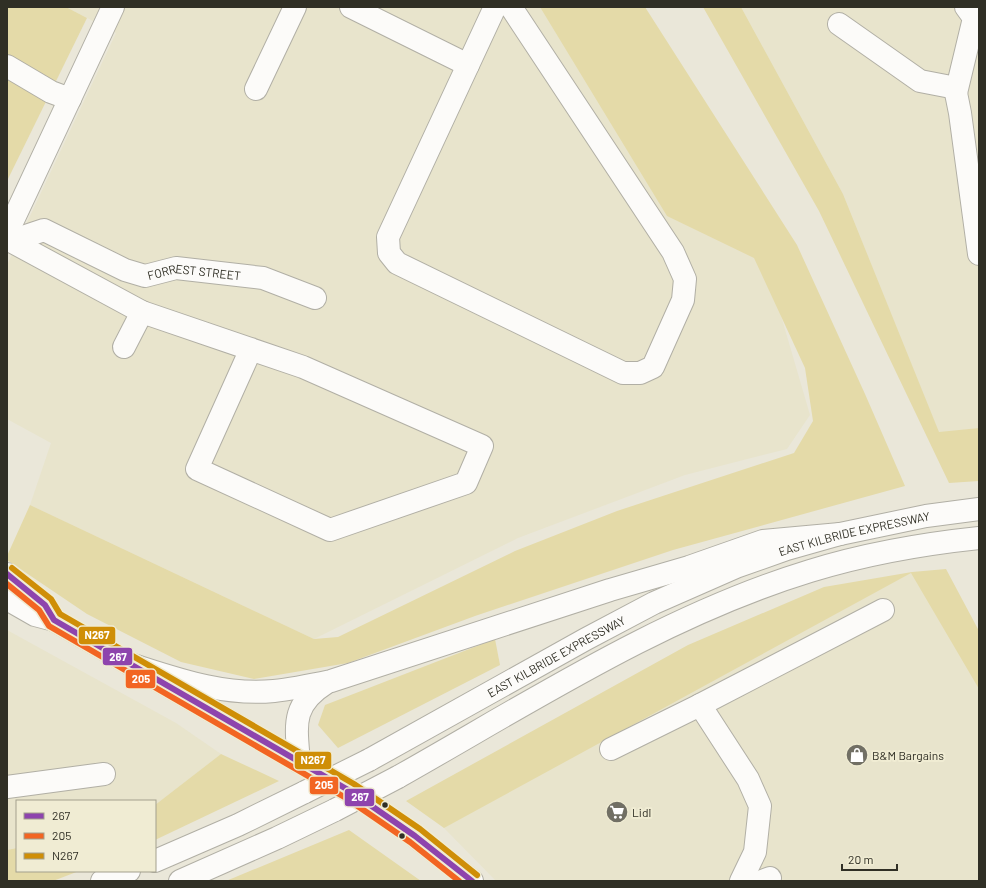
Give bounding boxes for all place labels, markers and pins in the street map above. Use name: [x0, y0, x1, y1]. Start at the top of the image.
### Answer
shop icon: B&M Bargains: [844, 742, 870, 768]
place label: B&M Bargains: [872, 748, 944, 762]
supermarket icon: Lidl: [604, 799, 630, 825]
unlabelled marker: [380, 800, 390, 810]
place label: Lidl: [632, 805, 651, 819]
unlabelled marker: [397, 831, 407, 841]

